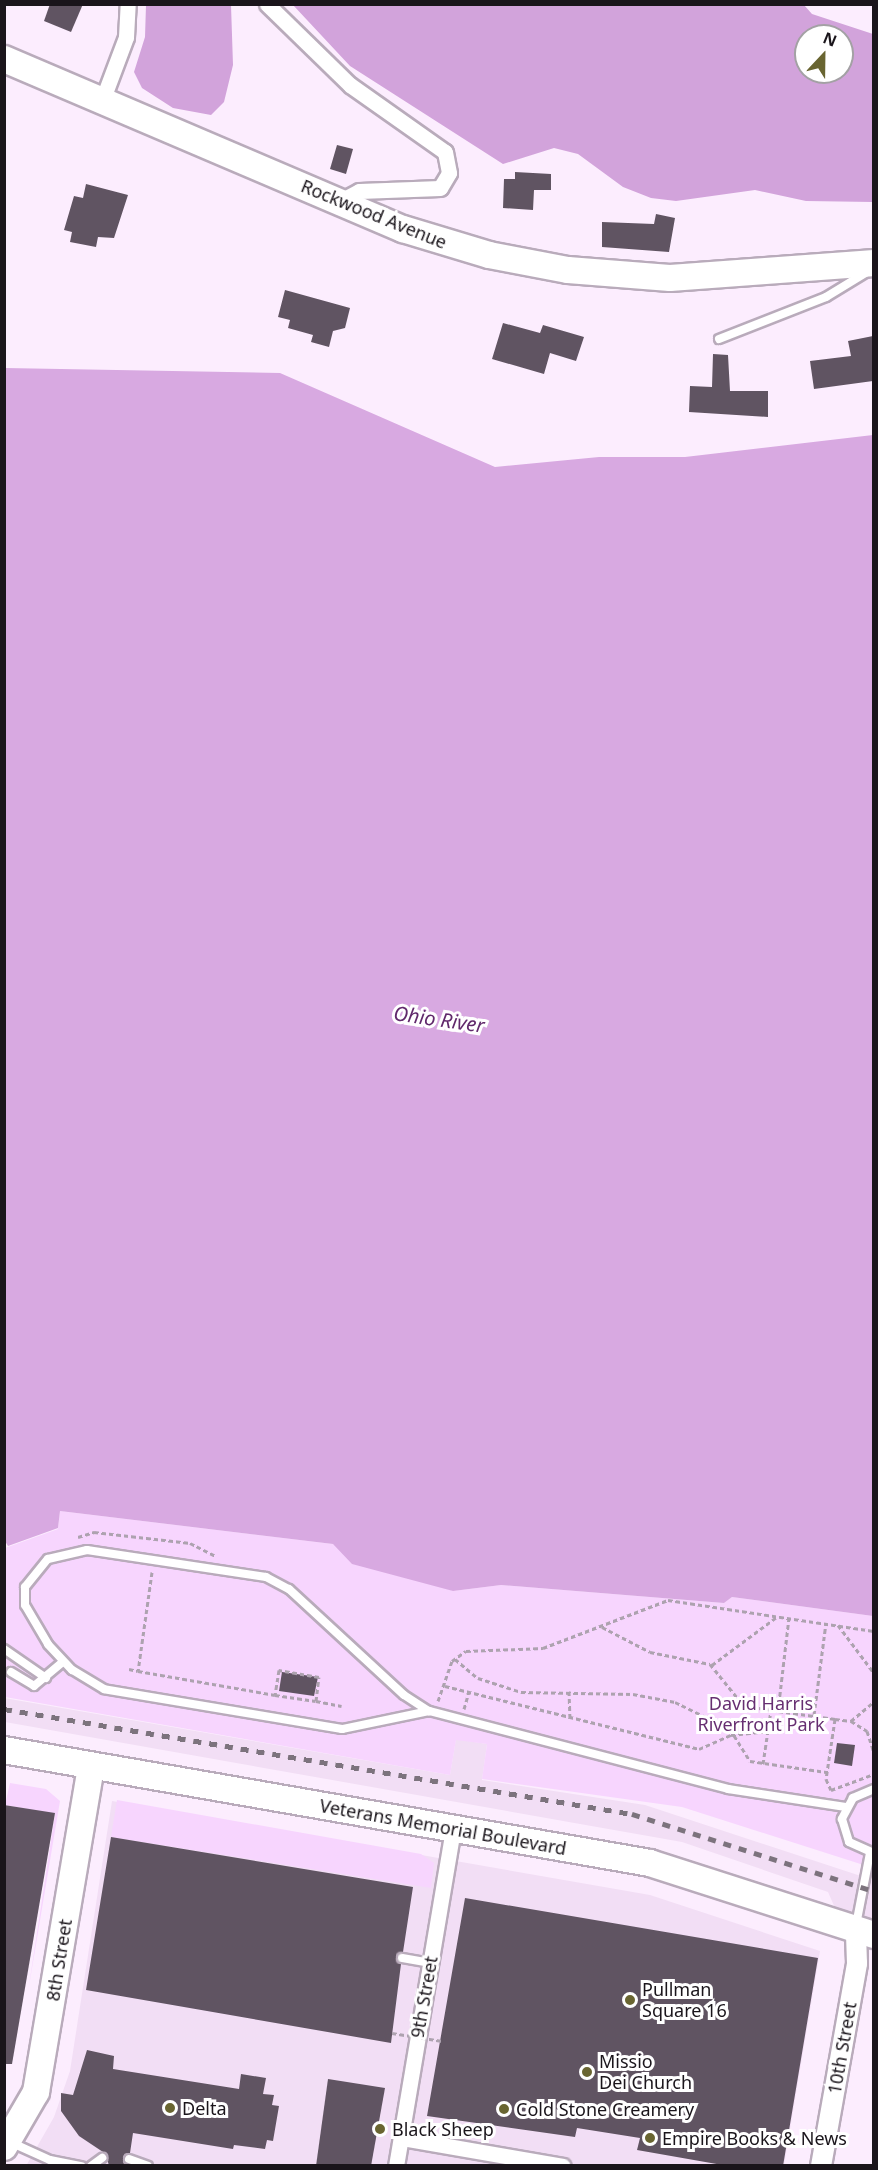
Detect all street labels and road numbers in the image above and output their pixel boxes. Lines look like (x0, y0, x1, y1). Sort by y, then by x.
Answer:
street label: Rockwood Avenue (298, 175, 450, 253)
street label: Veterans Memorial Boulevard (318, 1795, 568, 1859)
street label: 8th Street (42, 1917, 76, 2003)
street label: 9th Street (406, 1954, 442, 2040)
street label: 10th Street (823, 2000, 861, 2096)

